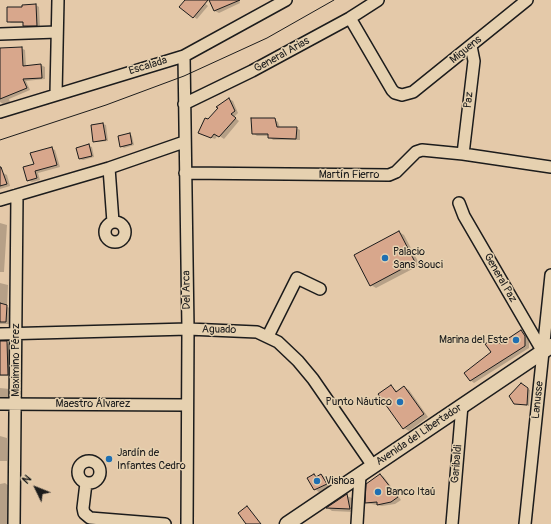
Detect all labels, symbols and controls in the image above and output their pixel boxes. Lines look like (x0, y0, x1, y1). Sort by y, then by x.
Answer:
street label: Miguens (447, 33, 485, 67)
street label: General Arias (252, 34, 312, 76)
street label: Escalada (127, 54, 169, 78)
street label: Paz (462, 91, 476, 109)
street label: Martín Fierro (319, 168, 379, 182)
place label: Palacio Sans Souci (393, 245, 443, 271)
street label: General Paz (481, 251, 519, 305)
marker: Palacio Sans Souci (380, 253, 390, 263)
street label: Del Arca (180, 270, 194, 310)
street label: Maximino Pérez (9, 323, 23, 397)
street label: Aguado (202, 323, 236, 337)
place label: Marina del Este (439, 333, 508, 347)
marker: Marina del Este (511, 335, 521, 345)
street label: Lanusse (529, 380, 547, 420)
place label: Punto Náutico (326, 395, 392, 409)
street label: Maestro Álvarez (56, 397, 130, 411)
marker: Punto Náutico (395, 397, 405, 407)
street label: Avenida del Libertador (373, 401, 465, 469)
street label: Garibaldi (449, 444, 465, 484)
place label: Jardín de Infantes Cedro (117, 446, 186, 472)
marker: Jardín de Infantes Cedro (104, 454, 114, 464)
north arrow (16, 468, 56, 508)
text: N (20, 472, 34, 487)
place label: Vishoa (325, 474, 355, 488)
marker: Vishoa (312, 476, 322, 486)
place label: Banco Itaú (386, 485, 435, 499)
marker: Banco Itaú (373, 487, 383, 497)

